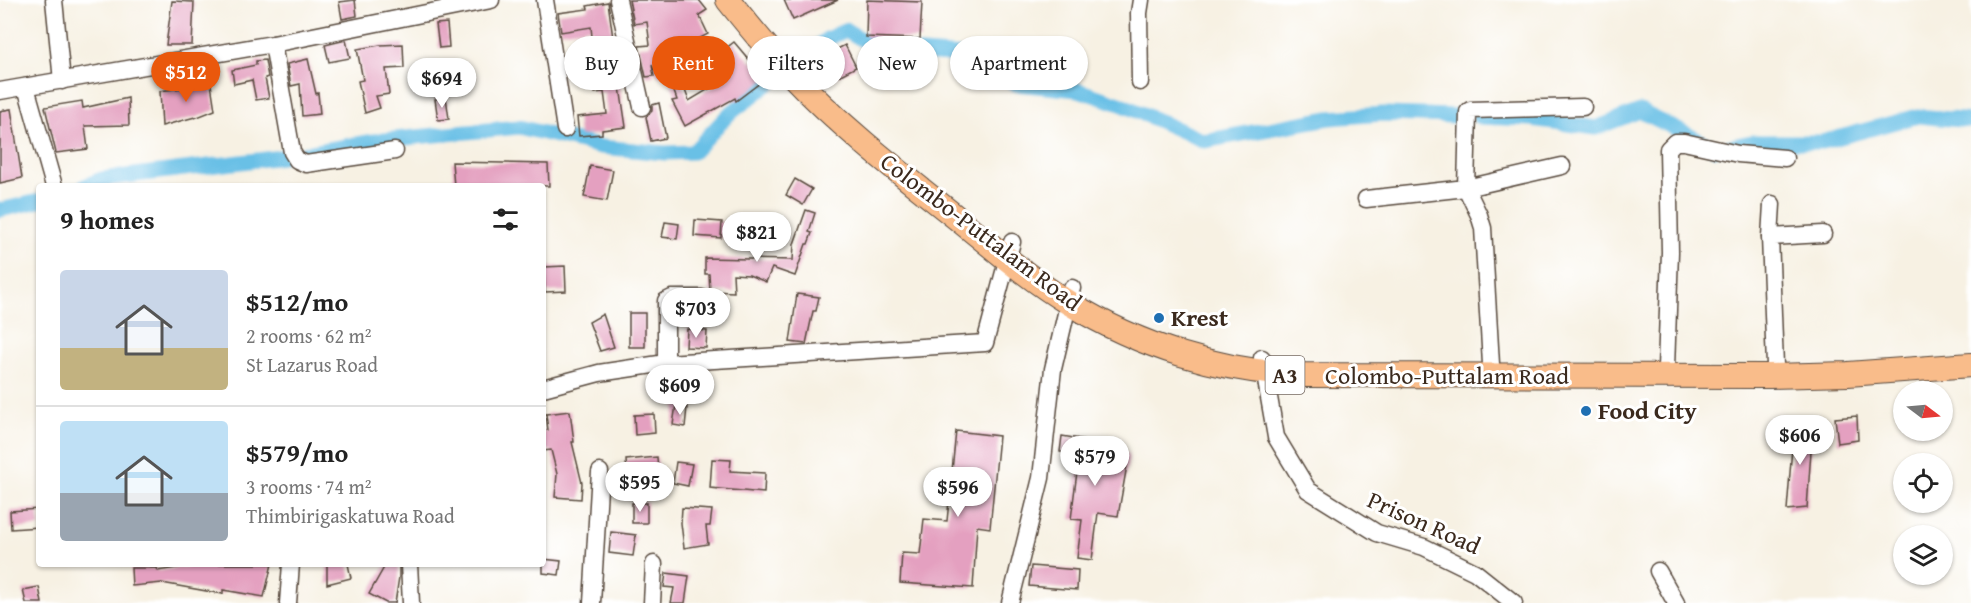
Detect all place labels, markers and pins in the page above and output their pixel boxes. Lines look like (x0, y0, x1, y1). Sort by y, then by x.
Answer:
pin: $512 (150, 52, 222, 103)
pin: $694 (406, 58, 478, 109)
pin: $821 (721, 212, 793, 263)
pin: $703 (660, 288, 732, 339)
place label: Krest (1171, 300, 1228, 335)
marker: Krest (1152, 311, 1166, 325)
pin: $609 (644, 365, 716, 416)
place label: Food City (1598, 393, 1697, 428)
marker: Food City (1579, 404, 1593, 418)
pin: $606 (1764, 415, 1836, 466)
pin: $579 (1059, 436, 1131, 487)
pin: $595 (604, 462, 676, 513)
pin: $596 (922, 467, 994, 518)

